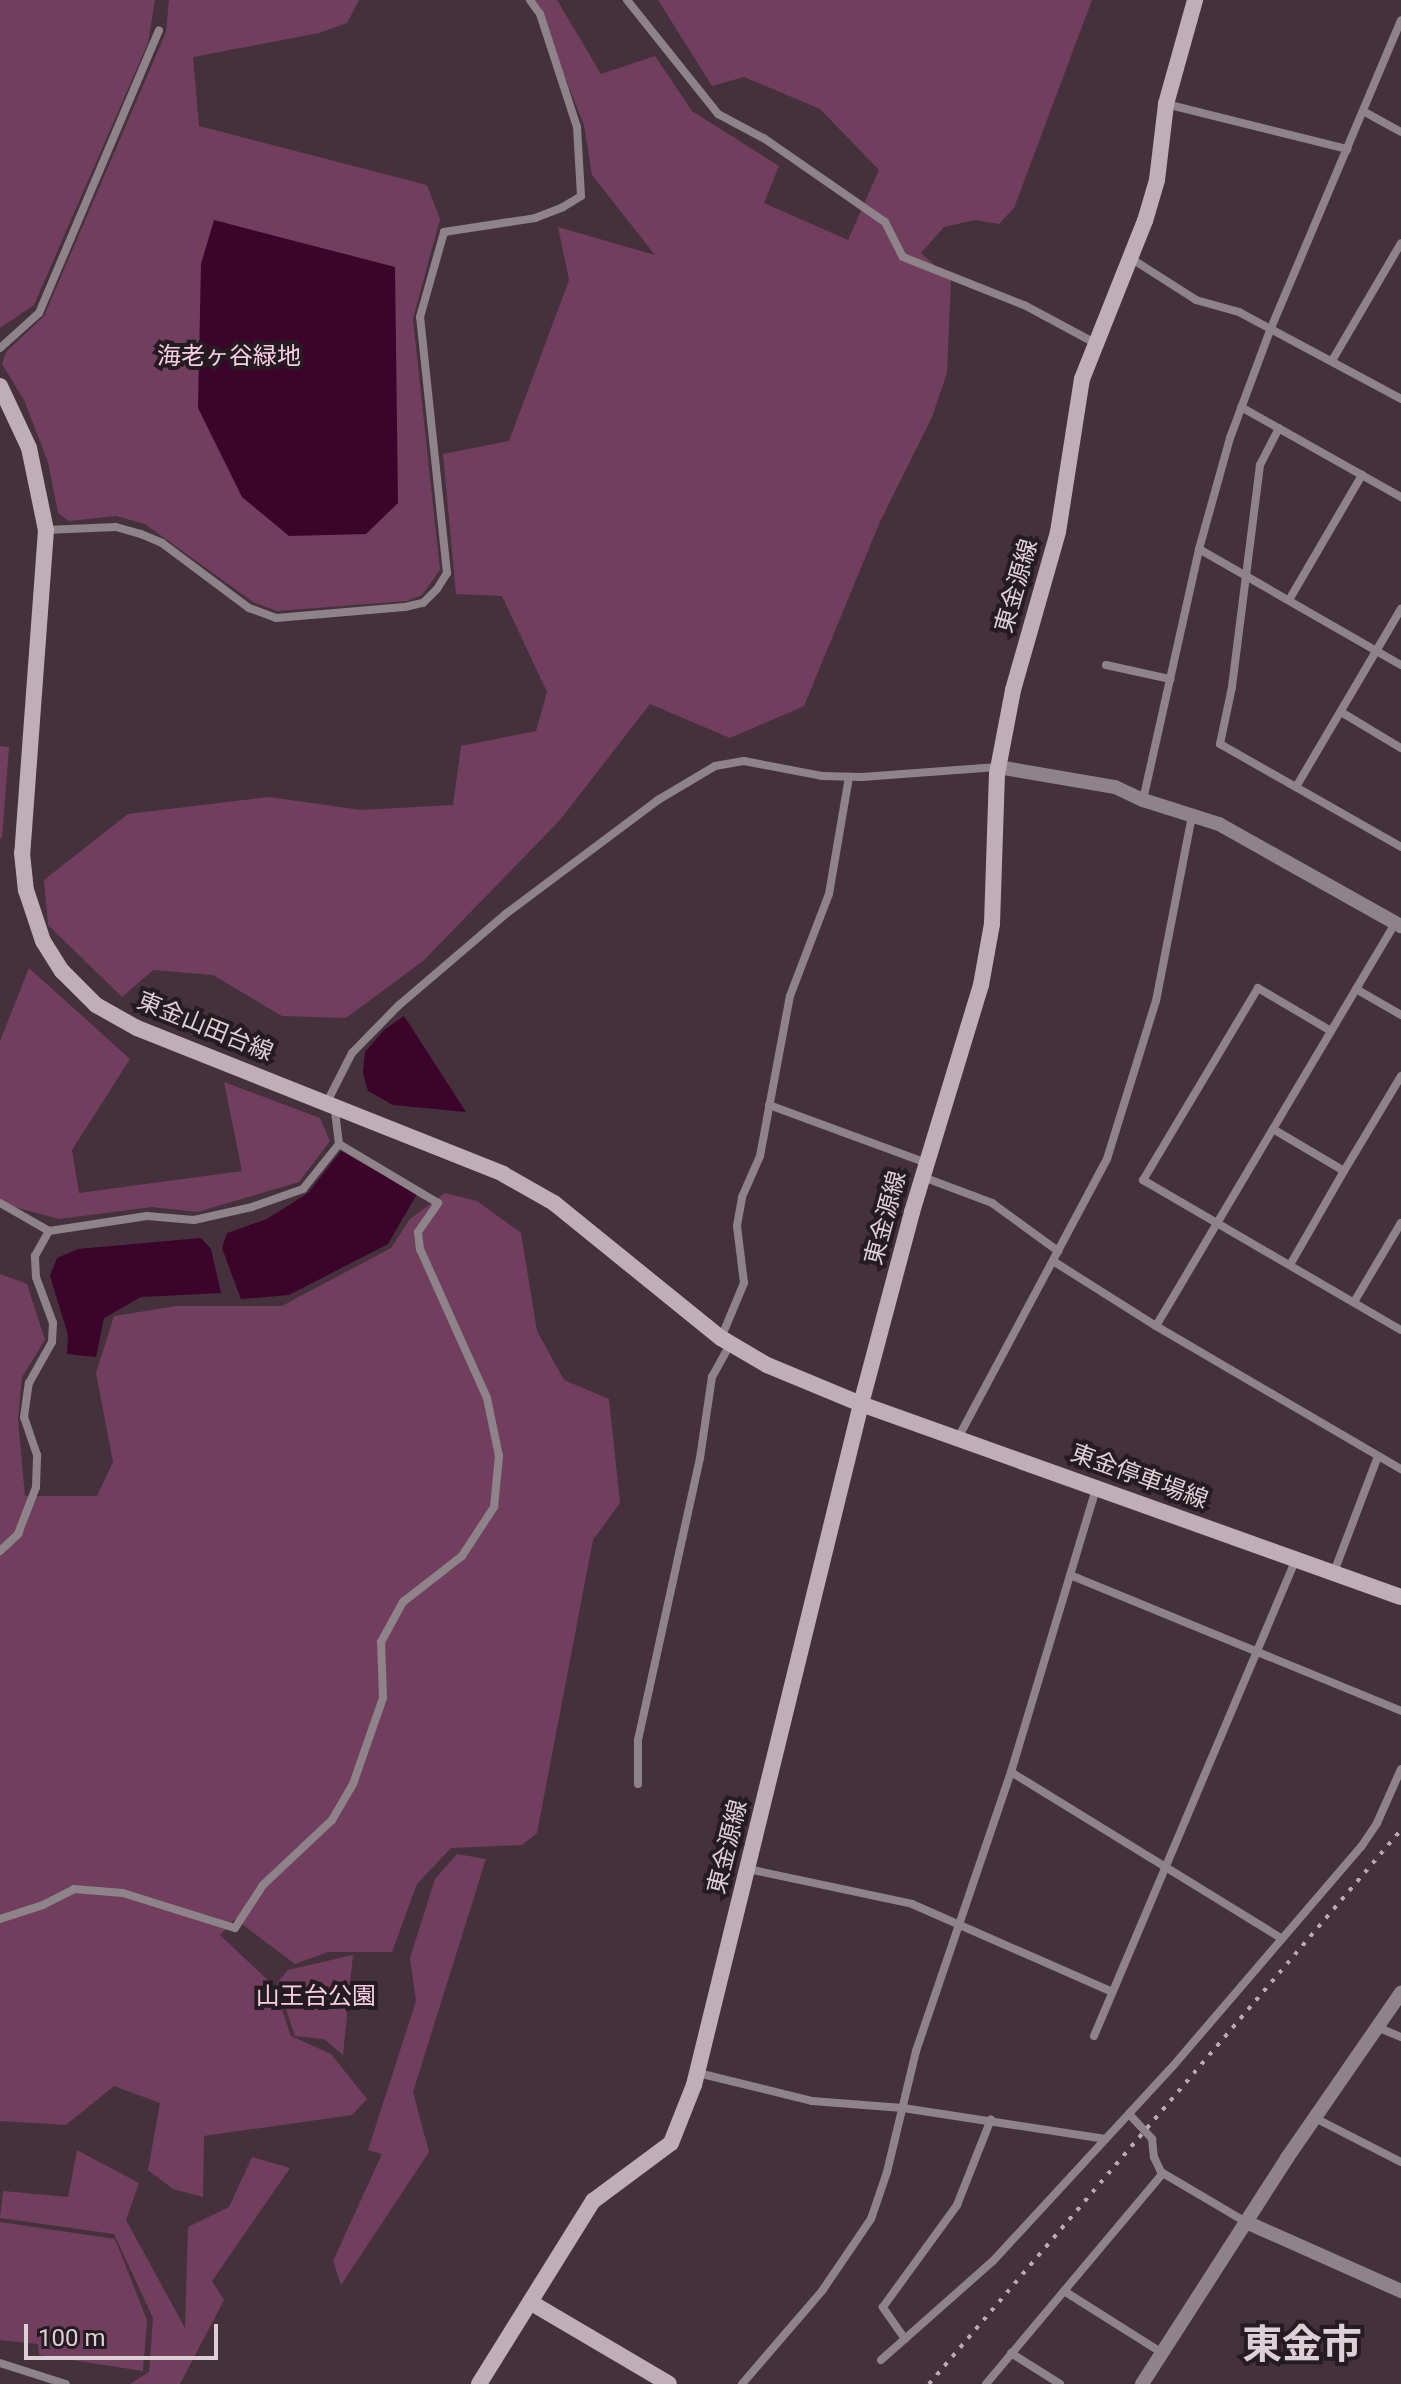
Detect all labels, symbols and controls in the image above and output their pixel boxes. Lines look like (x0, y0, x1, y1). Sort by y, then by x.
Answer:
park label: 海老ヶ谷緑地 (157, 343, 301, 371)
street label: 東金源線 (990, 536, 1044, 636)
street label: 東金山田台線 (133, 987, 277, 1067)
street label: 東金源線 (860, 1168, 912, 1268)
street label: 東金停車場線 (1066, 1439, 1212, 1515)
street label: 東金源線 (702, 1797, 754, 1897)
park label: 山王台公園 (256, 1983, 376, 2011)
scale bar (28, 2308, 222, 2358)
district label: 東金市 (1242, 2321, 1362, 2369)
text: 100 m (38, 2324, 105, 2352)

